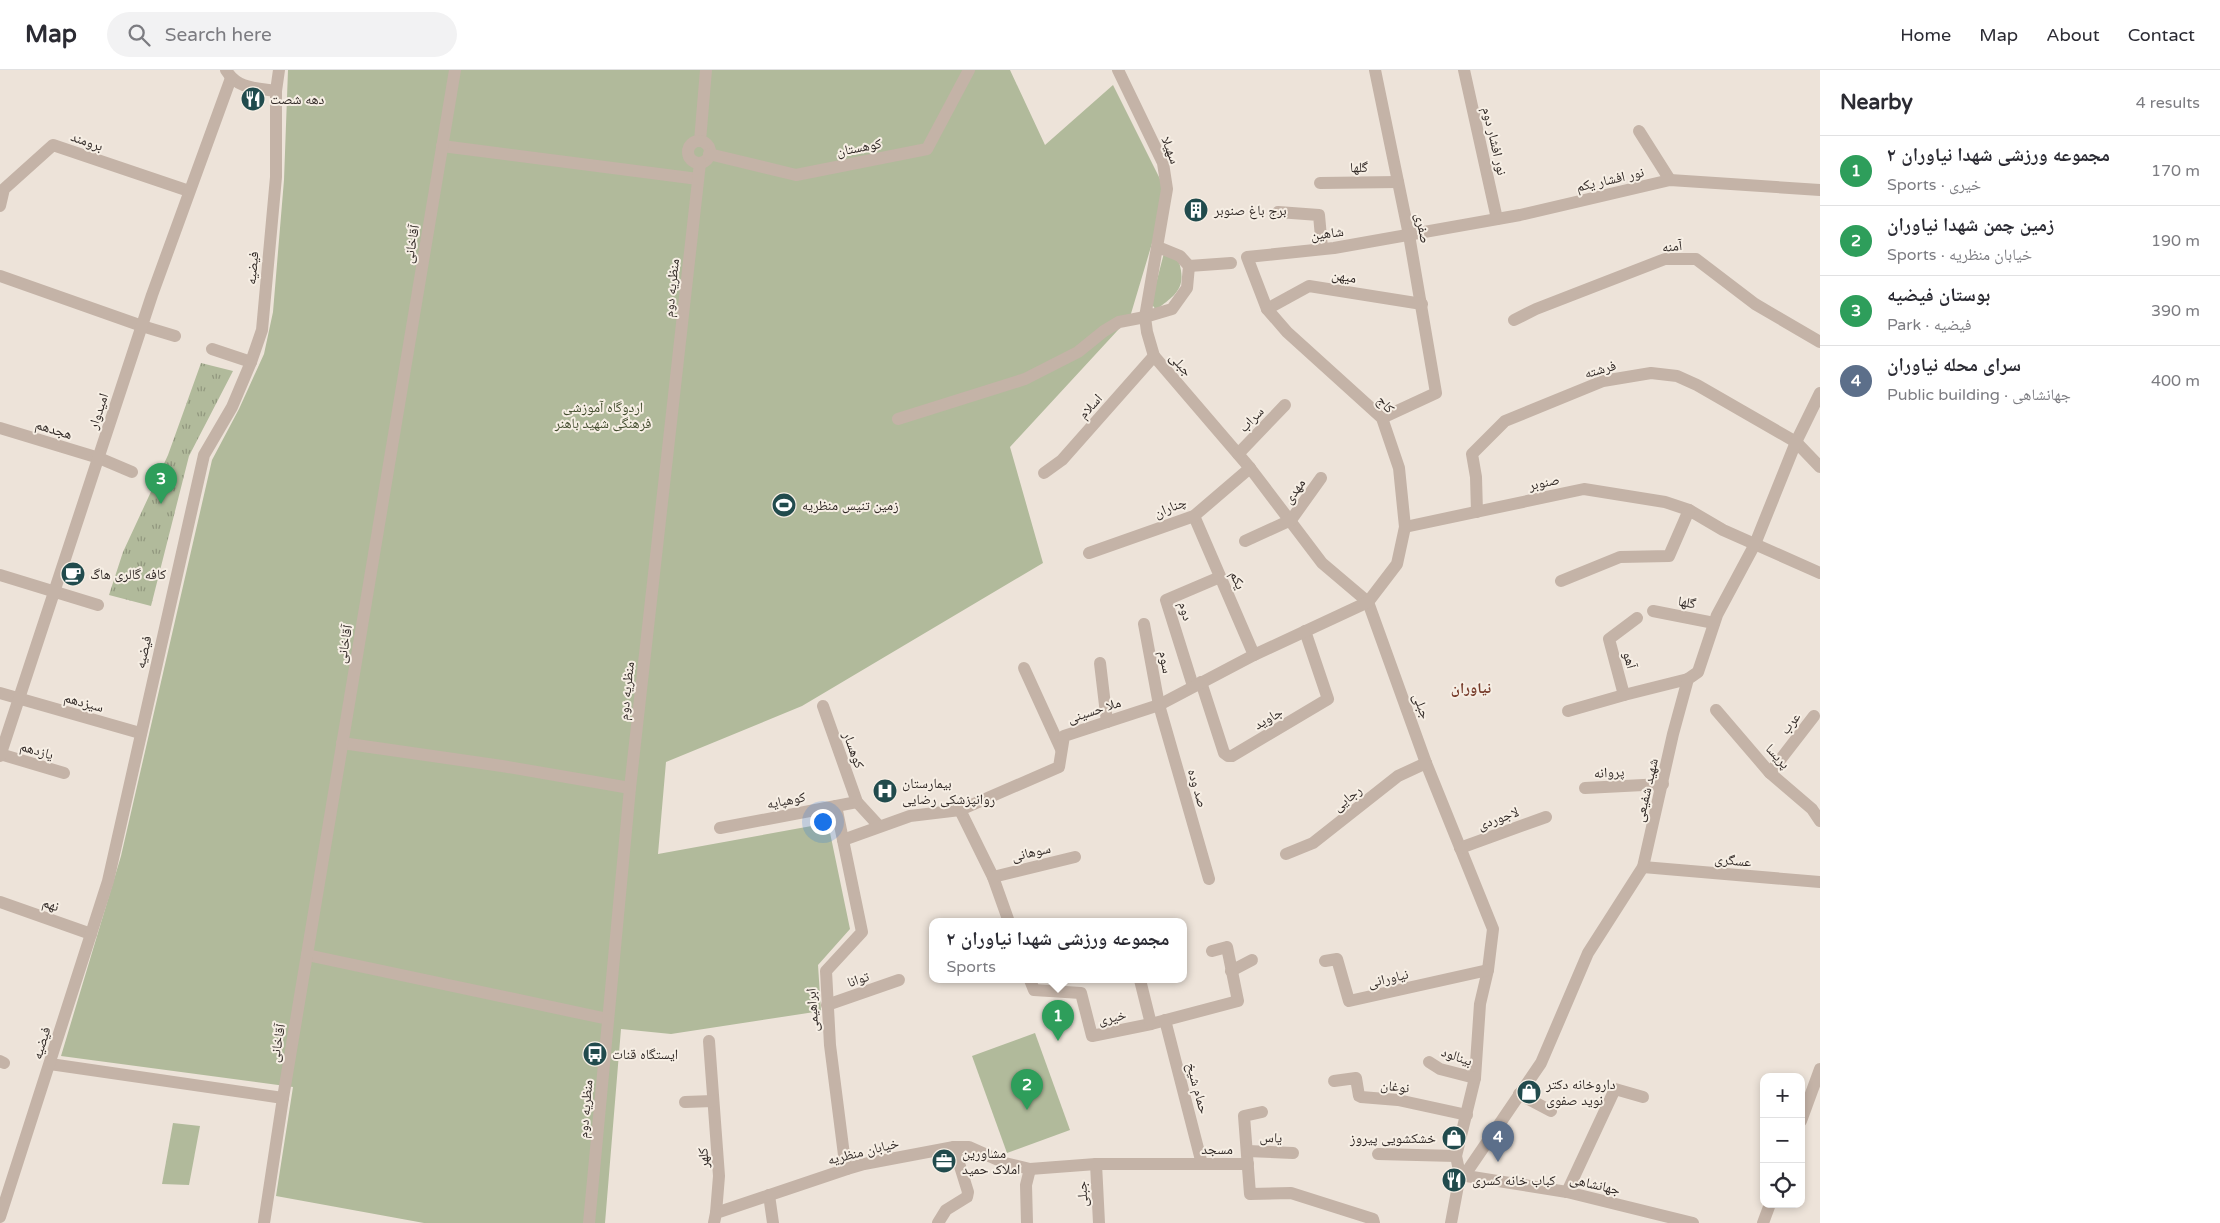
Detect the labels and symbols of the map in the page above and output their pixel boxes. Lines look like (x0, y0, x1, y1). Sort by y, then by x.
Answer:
restaurant icon: دهه شصت (240, 86, 266, 112)
place label: دهه شصت (270, 91, 325, 108)
street label: نور افشار دوم (1477, 105, 1511, 177)
street label: برومند (68, 128, 105, 155)
street label: سهیلا (1158, 134, 1184, 166)
street label: کوهستان (835, 135, 883, 160)
street label: گلها (1350, 159, 1368, 176)
street label: نور افشار یکم (1575, 163, 1646, 197)
building icon: برج باغ صنوبر (1183, 197, 1209, 223)
place label: برج باغ صنوبر (1213, 202, 1287, 220)
street label: صفری (1411, 211, 1434, 245)
street label: آقاخانی (400, 223, 423, 265)
street label: شاهین (1310, 223, 1345, 244)
street label: آمنه (1661, 237, 1683, 256)
street label: فیضیه (243, 251, 262, 285)
street label: منظریه دوم (660, 258, 684, 318)
street label: میهن (1330, 266, 1358, 287)
street label: جبلی (1166, 349, 1196, 380)
street label: فرشته (1582, 357, 1618, 382)
street label: اسلام (1075, 390, 1107, 423)
street label: امیدوار (84, 391, 112, 432)
street label: کاج (1372, 392, 1398, 418)
park label: اردوگاه آموزشی فرهنگی شهید باهنر (554, 399, 651, 432)
street label: سراب (1235, 403, 1268, 436)
street label: هجدهم (33, 416, 74, 444)
pin: 3 (145, 463, 177, 504)
street label: صنوبر (1526, 471, 1561, 494)
street label: مهدی (1280, 475, 1309, 507)
sports icon: زمین تنیس منظریه (771, 492, 797, 518)
street label: چناران (1151, 493, 1189, 522)
place label: زمین تنیس منظریه (802, 497, 899, 514)
cafe icon: کافه گالری هاگ (60, 561, 86, 587)
place label: کافه گالری هاگ (90, 566, 166, 583)
street label: یکم (1225, 568, 1249, 593)
street label: گلها (1676, 592, 1698, 613)
street label: دوم (1174, 600, 1196, 623)
street label: آقاخانی (333, 623, 356, 665)
street label: فیضیه (131, 634, 156, 670)
street label: سوم (1154, 649, 1176, 675)
street label: آهو (1619, 650, 1640, 671)
street label: منظریه دوم (615, 661, 639, 721)
district label: نیاوران (1451, 679, 1491, 697)
street label: سیزدهم (62, 689, 105, 717)
street label: جبلی (1409, 691, 1434, 721)
street label: ملا حسینی (1065, 694, 1123, 727)
street label: جاوید (1251, 703, 1286, 733)
street label: عرب (1776, 709, 1804, 738)
street label: کوهسار (839, 729, 868, 771)
street label: یازدهم (18, 738, 56, 764)
street label: پریسا (1762, 740, 1794, 773)
street label: شهید شفیعی (1631, 757, 1662, 824)
street label: پروانه (1593, 763, 1625, 782)
street label: صد وده (1184, 767, 1211, 809)
place label: بیمارستان روانپزشکی رضایی (902, 775, 995, 808)
hospital icon: بیمارستان روانپزشکی رضایی (872, 778, 898, 804)
street label: رجایی (1329, 782, 1365, 815)
street label: کوهپایه (765, 788, 807, 813)
street label: لاجوردی (1475, 803, 1521, 834)
your location (810, 809, 836, 835)
street label: سوهانی (1010, 840, 1052, 865)
street label: عسگری (1714, 850, 1752, 871)
street label: نهم (40, 894, 62, 916)
street label: نیاورانی (1366, 966, 1410, 991)
street label: توانا (845, 968, 872, 991)
street label: ابراهیمی (802, 988, 823, 1032)
pin: 1 (1042, 1000, 1074, 1041)
street label: خیری (1097, 1006, 1128, 1029)
street label: آقاخانی (266, 1022, 289, 1064)
street label: فیضیه (28, 1025, 54, 1062)
bus stop icon: ایستگاه قنات (582, 1041, 608, 1067)
street label: بینالود (1439, 1043, 1475, 1070)
place label: ایستگاه قنات (612, 1046, 678, 1063)
street label: حمام شیخ (1182, 1061, 1213, 1116)
pin: 2 (1011, 1069, 1043, 1110)
street label: نوغان (1379, 1076, 1411, 1097)
place label: داروخانه دکتر نوید صفوی (1545, 1076, 1616, 1109)
street label: منظریه دوم (574, 1079, 598, 1139)
shop icon: داروخانه دکتر نوید صفوی (1516, 1079, 1542, 1105)
pin: 4 (1482, 1121, 1514, 1162)
shop icon: خشکشویی پیروز (1441, 1125, 1467, 1151)
street label: یاس (1259, 1128, 1283, 1147)
place label: خشکشویی پیروز (1349, 1130, 1436, 1147)
street label: خیابان منظریه (826, 1134, 901, 1169)
street label: مسجد (1201, 1141, 1233, 1158)
place label: مشاورین املاک حمید (962, 1145, 1020, 1178)
street label: کلهر (694, 1147, 713, 1170)
office icon: مشاورین املاک حمید (931, 1148, 957, 1174)
restaurant icon: کباب خانه کسری (1441, 1167, 1467, 1193)
street label: جهانشاهی (1568, 1170, 1622, 1199)
place label: کباب خانه کسری (1472, 1172, 1556, 1189)
street label: جبلی (1074, 1181, 1091, 1207)

